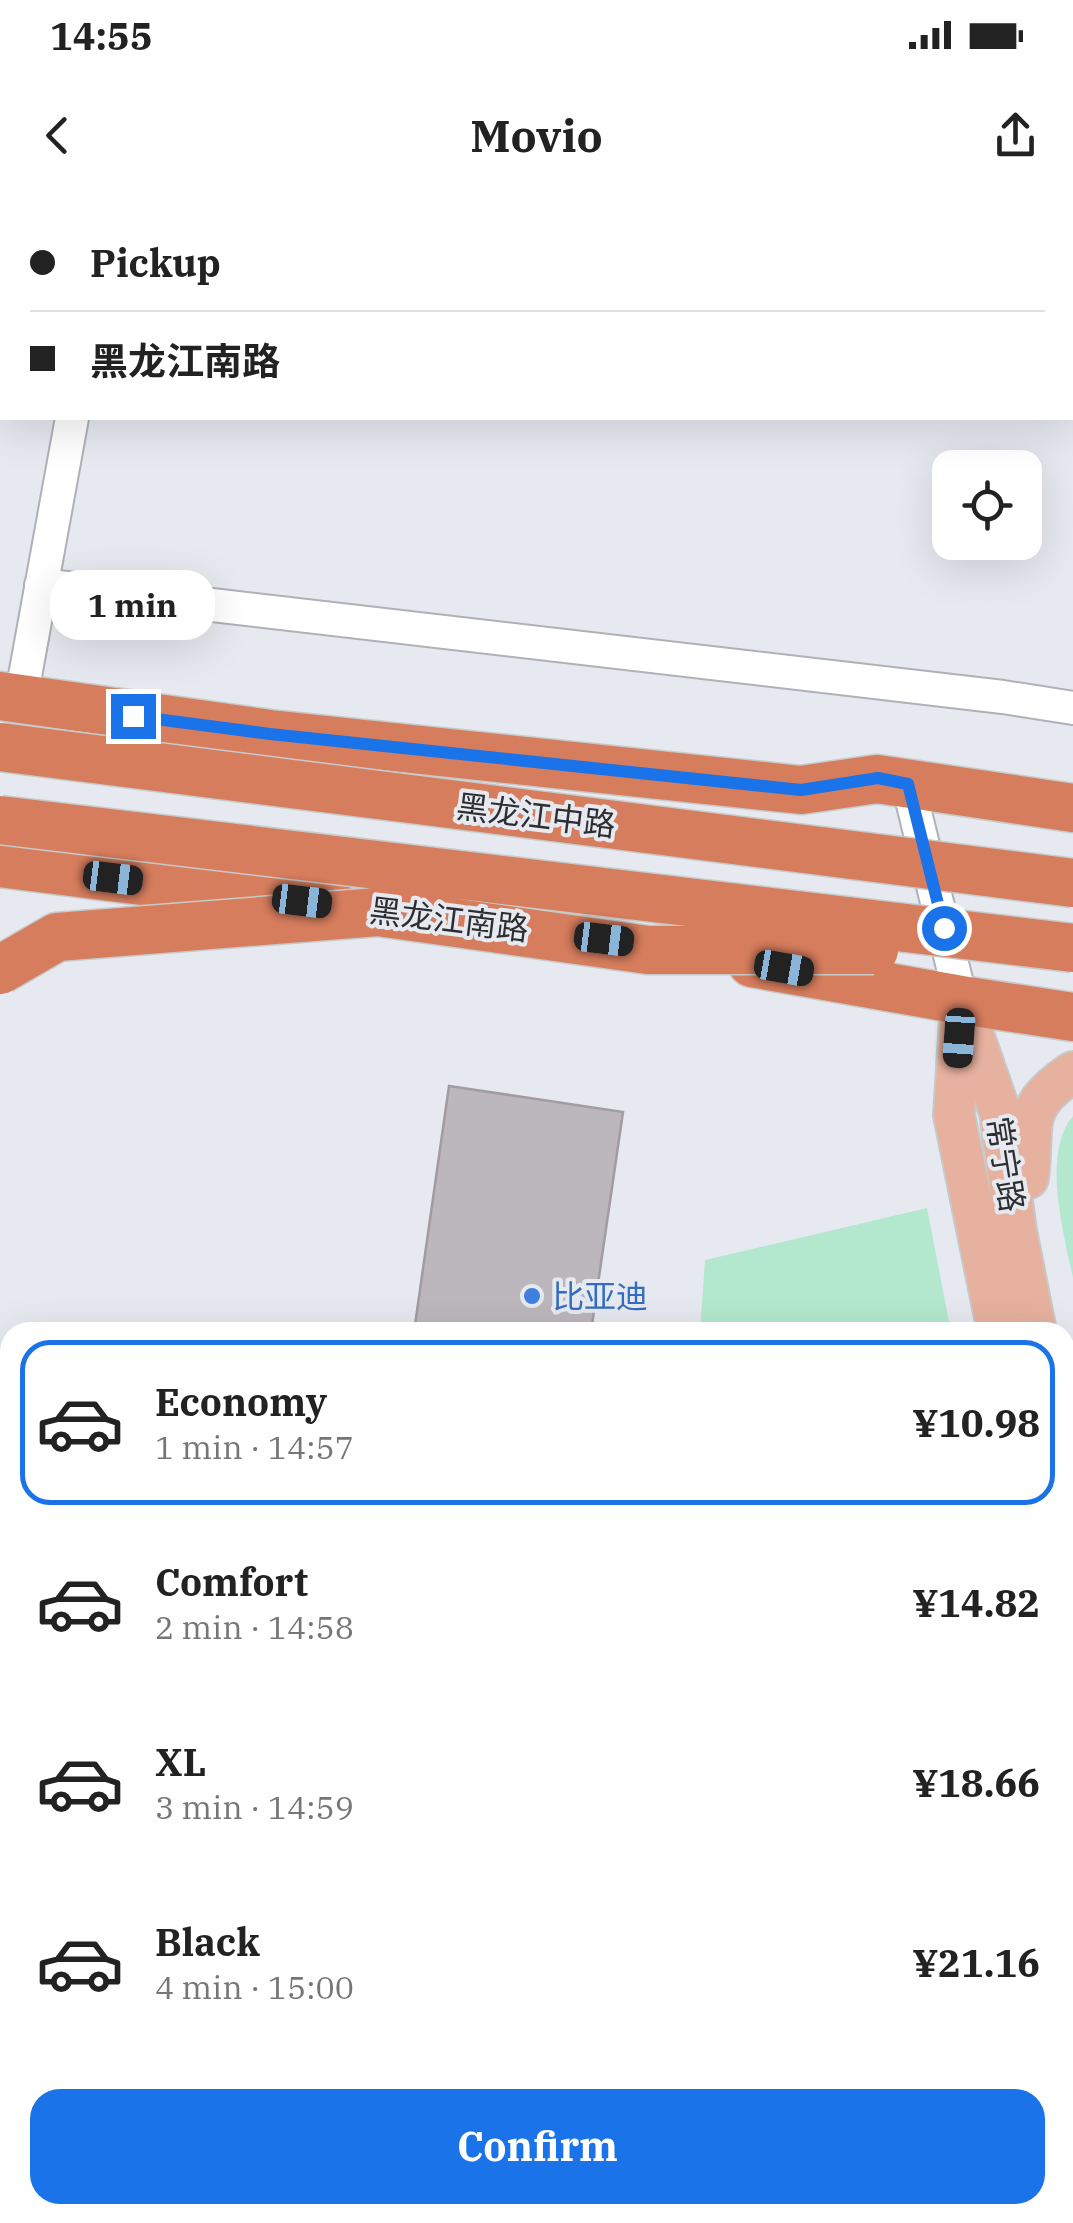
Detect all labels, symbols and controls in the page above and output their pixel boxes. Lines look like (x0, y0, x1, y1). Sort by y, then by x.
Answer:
text: 14:55 (50, 11, 153, 60)
text: Movio (470, 106, 603, 164)
icon: back (30, 108, 85, 163)
icon: share (988, 108, 1043, 163)
text: Pickup (90, 238, 221, 287)
text: 黑龙江南路 (90, 336, 280, 385)
map controls (932, 450, 1042, 560)
button: locate (932, 450, 1042, 560)
callout: 1 min (51, 571, 216, 641)
text: 1 min (88, 584, 177, 626)
route end (111, 694, 156, 739)
street label: 黑龙江中路 (454, 784, 618, 846)
car (81, 859, 145, 897)
car (270, 882, 334, 920)
street label: 黑龙江南路 (367, 888, 531, 950)
route start (922, 906, 967, 951)
car (572, 920, 636, 958)
car (752, 948, 816, 988)
car (942, 1007, 976, 1069)
street label: 常宁路 (978, 1113, 1034, 1215)
place label: 比亚迪 (552, 1275, 648, 1317)
marker: 比亚迪 (521, 1285, 543, 1307)
text: Economy (155, 1377, 327, 1426)
icon: car (35, 1378, 125, 1468)
text: ¥10.98 (912, 1398, 1040, 1447)
text: 1 min · 14:57 (155, 1426, 354, 1468)
text: Comfort (155, 1557, 308, 1606)
icon: car (35, 1558, 125, 1648)
text: ¥14.82 (912, 1578, 1040, 1627)
text: 2 min · 14:58 (155, 1606, 354, 1648)
text: XL (155, 1737, 206, 1786)
icon: car (35, 1738, 125, 1828)
text: ¥18.66 (912, 1758, 1040, 1807)
text: 3 min · 14:59 (155, 1786, 354, 1828)
text: Black (155, 1917, 260, 1966)
icon: car (35, 1918, 125, 2008)
text: ¥21.16 (912, 1938, 1040, 1987)
text: 4 min · 15:00 (155, 1966, 354, 2008)
button: Confirm (30, 2089, 1045, 2204)

